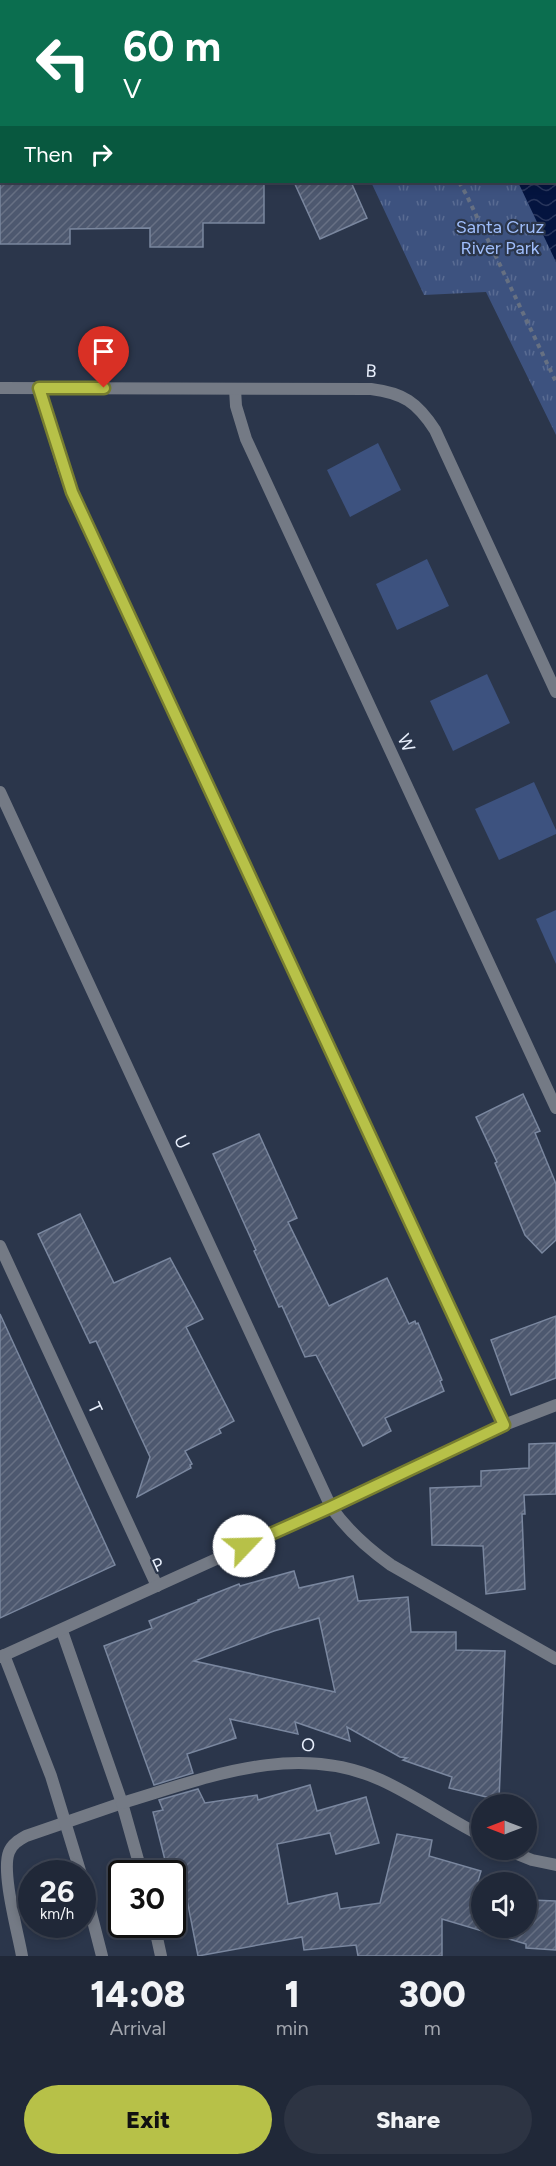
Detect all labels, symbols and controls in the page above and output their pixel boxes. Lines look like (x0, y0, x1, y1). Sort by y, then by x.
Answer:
text: 60 m (123, 21, 221, 72)
icon: left (24, 24, 102, 102)
text: V (123, 72, 142, 105)
icon: right (85, 138, 118, 171)
text: Then (24, 141, 73, 168)
park label: Santa Cruz River Park (456, 216, 544, 259)
pin (78, 326, 129, 388)
icon: arrive (87, 335, 120, 368)
street label: B (365, 360, 377, 382)
street label: W (392, 731, 420, 756)
street label: U (169, 1132, 195, 1152)
street label: T (83, 1399, 107, 1417)
position arrow (212, 1514, 276, 1578)
street label: P (149, 1553, 167, 1577)
street label: O (300, 1734, 316, 1756)
north arrow (471, 1794, 537, 1860)
map controls (471, 1794, 537, 1938)
speed limit sign: 30 (108, 1860, 186, 1938)
button: sound (471, 1872, 537, 1938)
text: 26 (40, 1873, 74, 1910)
text: km/h (40, 1905, 74, 1923)
text: 14:08 (90, 1973, 186, 2016)
text: 1 (284, 1973, 300, 2016)
text: 300 (399, 1973, 466, 2016)
text: Arrival (110, 2016, 166, 2040)
text: min (276, 2016, 309, 2040)
text: m (424, 2016, 441, 2040)
button: Exit (24, 2085, 272, 2154)
button: Share (284, 2085, 532, 2154)

